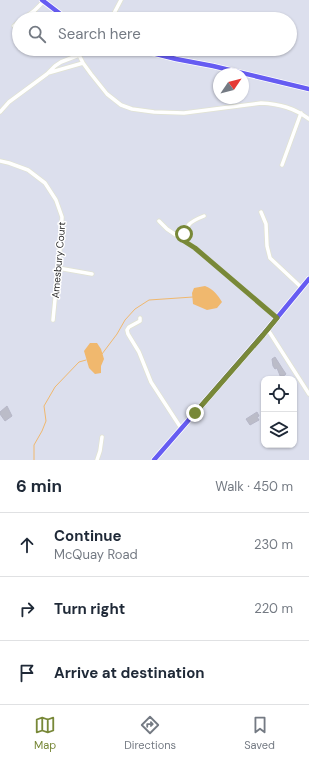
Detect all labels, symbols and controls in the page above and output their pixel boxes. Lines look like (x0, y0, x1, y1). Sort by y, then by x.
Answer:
search box (12, 12, 297, 56)
icon: search (26, 23, 48, 45)
text: Search here (58, 24, 141, 44)
north arrow (213, 68, 249, 104)
street label: Amesbury Court (49, 221, 68, 299)
route start (175, 225, 193, 243)
map controls (261, 376, 297, 448)
button: locate (261, 376, 297, 412)
route end (186, 404, 204, 422)
button: layers (261, 412, 297, 448)
text: 6 min (16, 475, 62, 497)
text: Walk · 450 m (215, 478, 293, 495)
text: Continue (54, 526, 122, 546)
icon: ahead (16, 534, 38, 556)
text: 230 m (254, 536, 293, 553)
text: McQuay Road (54, 546, 138, 563)
icon: right (16, 598, 38, 620)
text: Turn right (54, 599, 125, 619)
text: 220 m (254, 600, 293, 617)
icon: arrive (16, 662, 38, 684)
text: Arrive at destination (54, 663, 205, 683)
tab: Map (34, 714, 56, 752)
tab: Directions (124, 714, 176, 752)
tab: Saved (244, 714, 275, 752)

